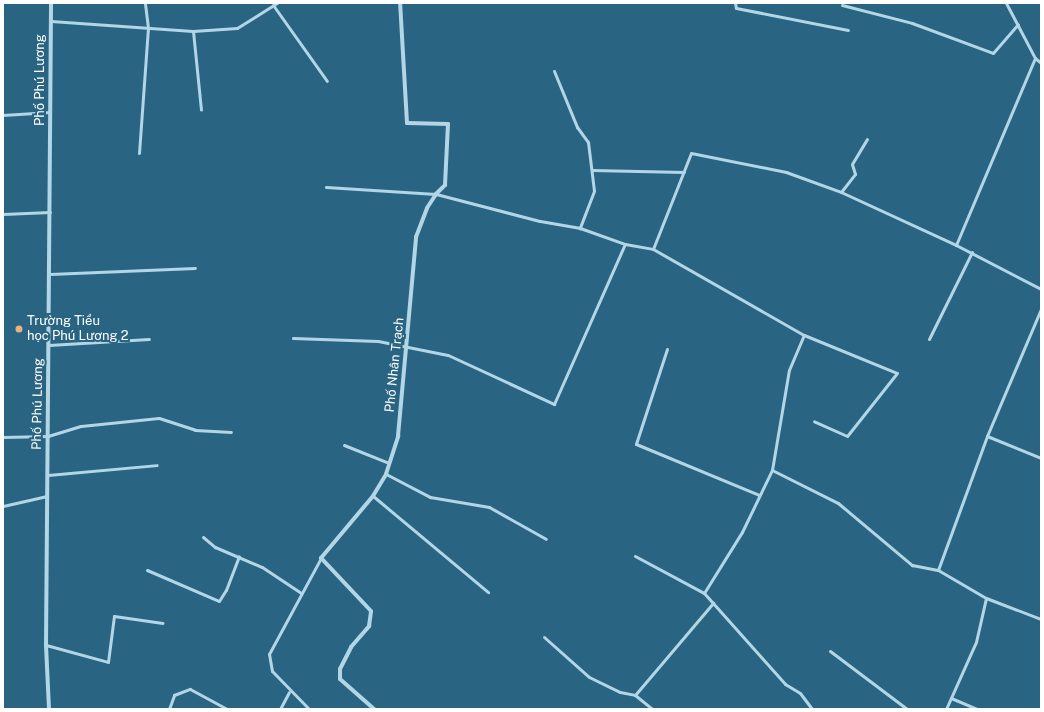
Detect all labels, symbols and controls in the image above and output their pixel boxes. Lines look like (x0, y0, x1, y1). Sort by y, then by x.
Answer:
street label: Phố Phú Lương (32, 34, 48, 126)
place label: Trường Tiểu học Phú Lương 2 (27, 314, 129, 345)
street label: Phố Nhân Trạch (382, 317, 408, 413)
marker: Trường Tiểu học Phú Lương 2 (14, 324, 24, 334)
street label: Phố Phú Lương (29, 358, 47, 450)

